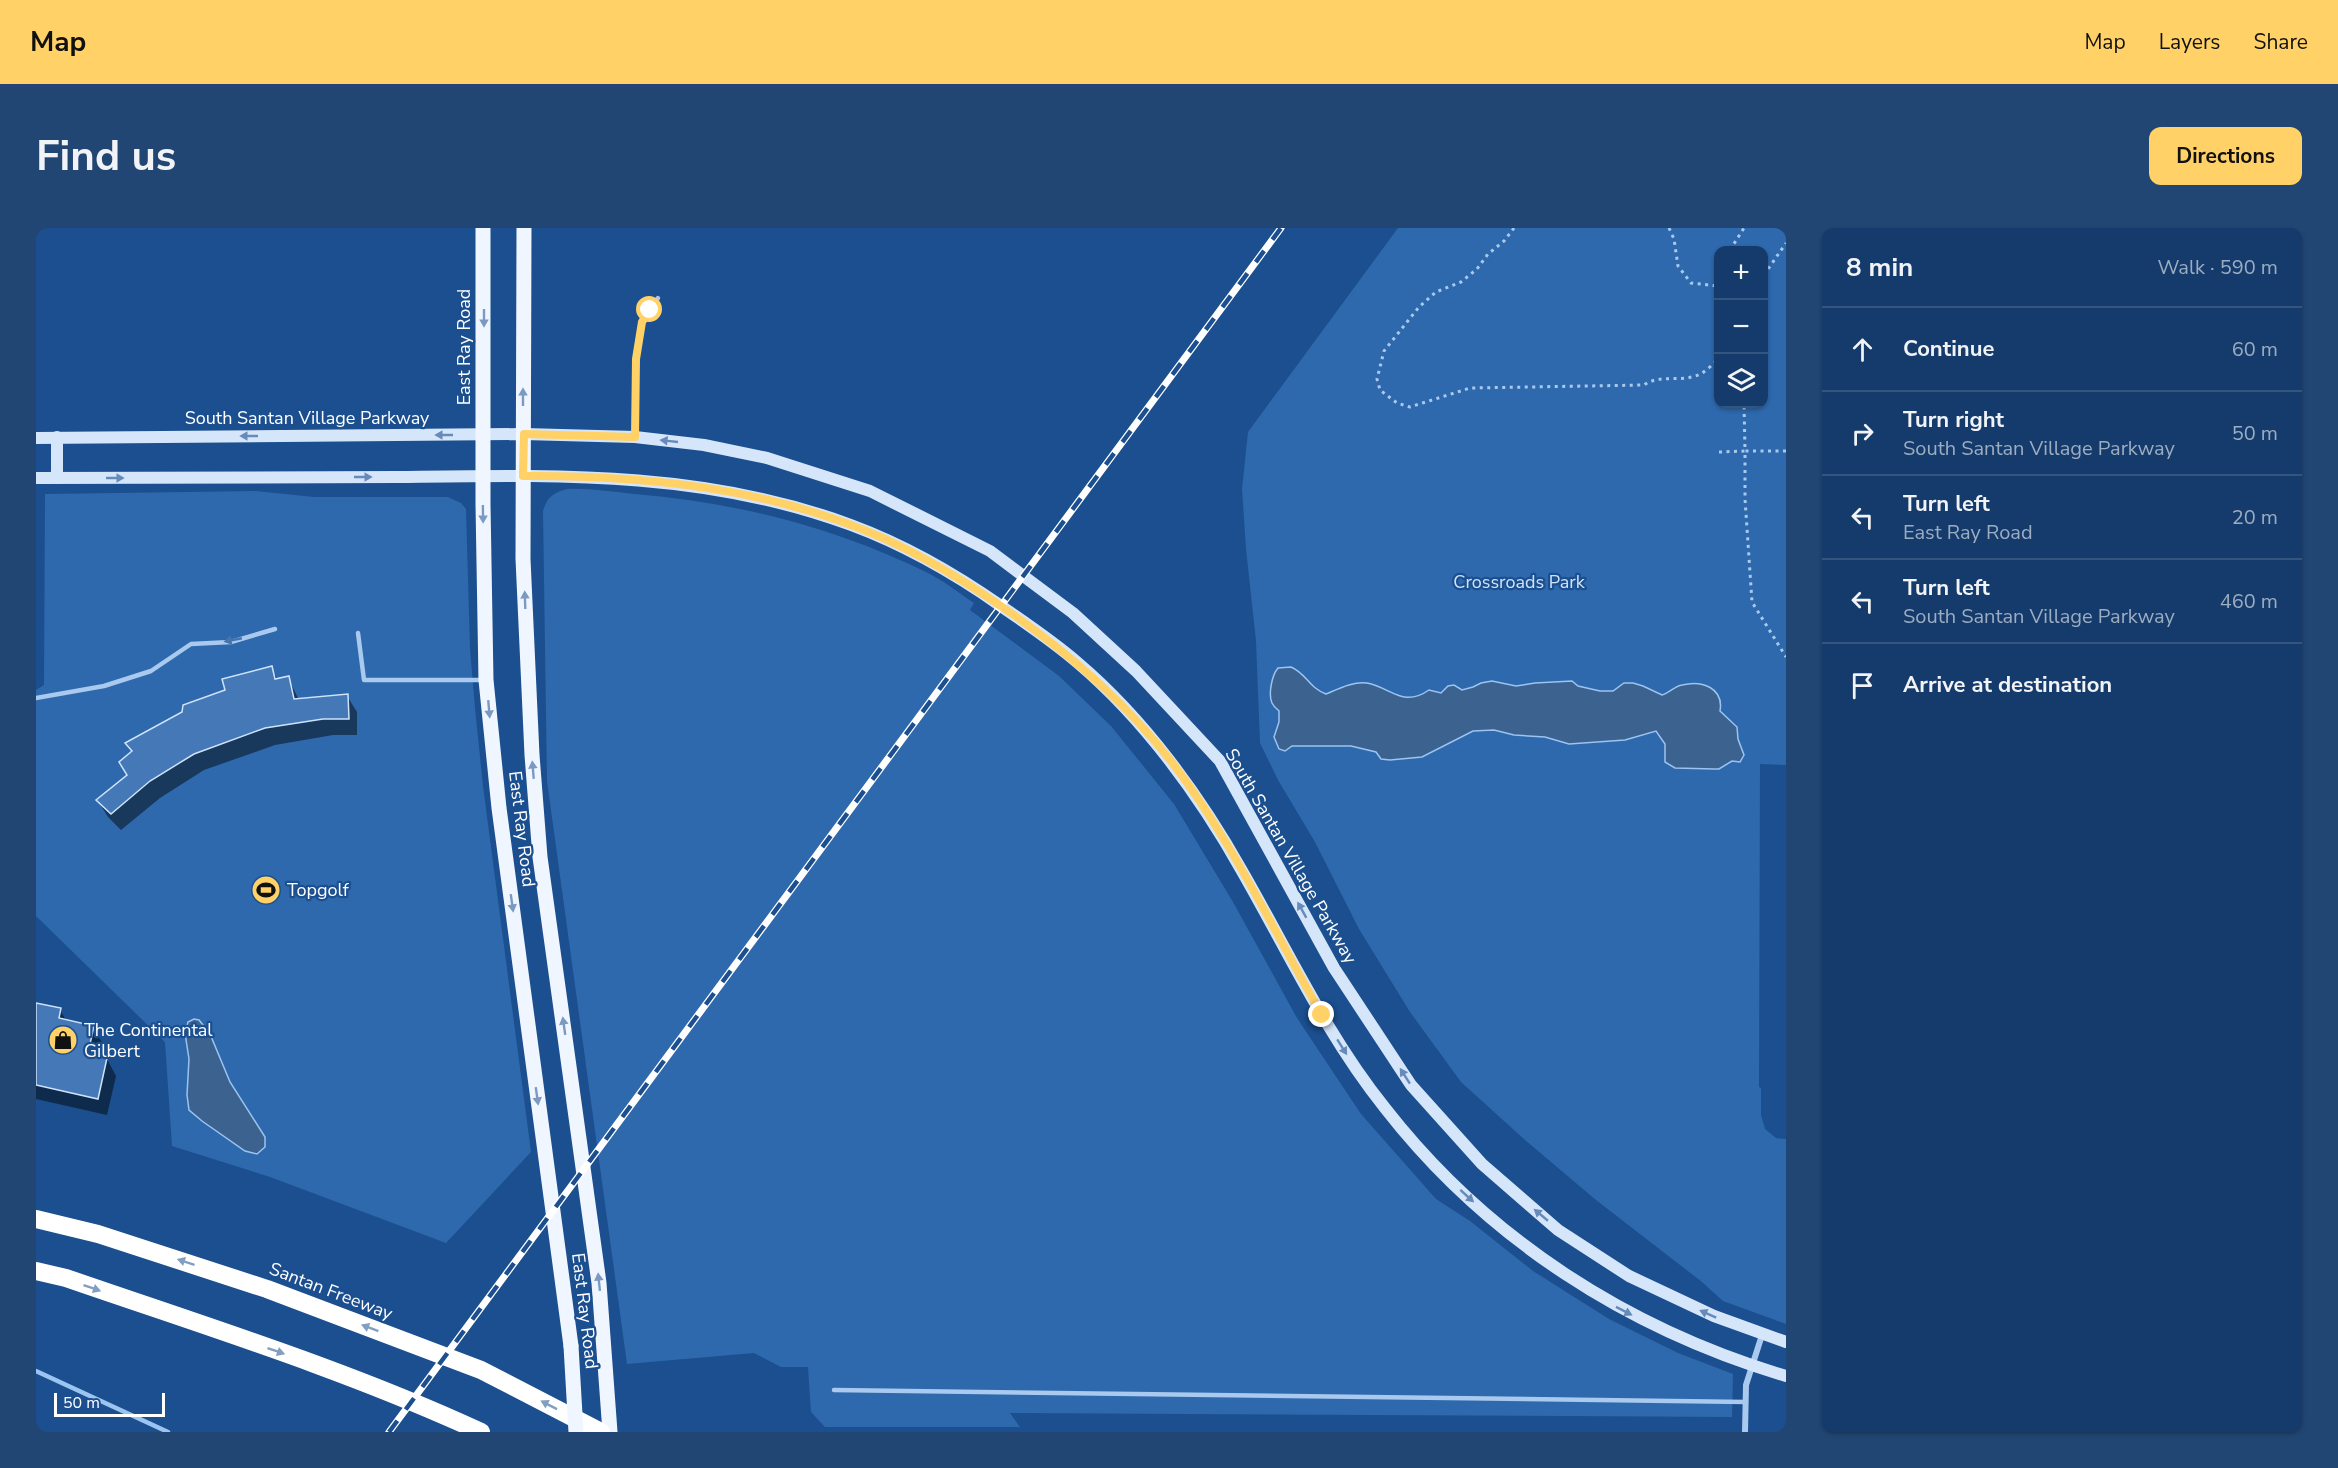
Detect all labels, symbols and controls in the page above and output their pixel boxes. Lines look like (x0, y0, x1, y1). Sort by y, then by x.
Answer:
text: Map (30, 23, 86, 61)
text: Map (2084, 28, 2126, 56)
text: Layers (2159, 28, 2220, 56)
text: Share (2253, 28, 2308, 56)
button: Directions (2149, 127, 2302, 185)
text: Find us (36, 128, 176, 185)
map controls (1714, 246, 1768, 408)
button: + (1714, 246, 1768, 300)
text: 8 min (1846, 250, 1913, 285)
text: Walk · 590 m (2158, 254, 2278, 281)
street label: East Ray Road (452, 289, 476, 405)
route start (636, 296, 662, 322)
button: − (1714, 300, 1768, 354)
one-way arrow (479, 308, 489, 327)
icon: ahead (1846, 333, 1879, 366)
text: Continue (1903, 334, 1994, 364)
text: 60 m (2232, 336, 2278, 363)
button: layers (1714, 354, 1768, 408)
one-way arrow (518, 387, 528, 406)
text: Turn right (1903, 405, 2004, 435)
street label: South Santan Village Parkway (185, 406, 430, 430)
icon: right (1846, 417, 1879, 450)
text: 50 m (2232, 420, 2278, 447)
one-way arrow (435, 430, 454, 440)
one-way arrow (240, 431, 259, 441)
text: South Santan Village Parkway (1903, 435, 2175, 462)
one-way arrow (660, 436, 679, 446)
one-way arrow (353, 472, 372, 482)
one-way arrow (106, 473, 125, 483)
text: Turn left (1903, 489, 1990, 519)
icon: left (1846, 501, 1879, 534)
text: 20 m (2232, 504, 2278, 531)
one-way arrow (478, 505, 488, 524)
text: East Ray Road (1903, 519, 2033, 546)
park label: Crossroads Park (1453, 570, 1586, 594)
text: Turn left (1903, 573, 1990, 603)
icon: left (1846, 585, 1879, 618)
text: 460 m (2220, 588, 2278, 615)
one-way arrow (520, 590, 529, 609)
text: South Santan Village Parkway (1903, 603, 2175, 630)
one-way arrow (224, 636, 243, 645)
icon: arrive (1846, 669, 1879, 702)
text: Arrive at destination (1903, 670, 2112, 700)
one-way arrow (484, 700, 494, 719)
street label: South Santan Village Parkway (1219, 744, 1363, 969)
one-way arrow (528, 761, 538, 780)
street label: East Ray Road (503, 770, 541, 888)
sports icon: Topgolf (250, 874, 282, 906)
place label: Topgolf (287, 878, 350, 902)
one-way arrow (507, 894, 516, 913)
one-way arrow (1297, 902, 1307, 919)
route end (1308, 1001, 1334, 1027)
one-way arrow (560, 1016, 569, 1035)
place label: The Continental Gilbert (84, 1018, 213, 1063)
shop icon: The Continental Gilbert (47, 1024, 79, 1056)
one-way arrow (1337, 1039, 1348, 1055)
one-way arrow (1400, 1068, 1411, 1084)
one-way arrow (533, 1087, 542, 1106)
one-way arrow (1459, 1189, 1474, 1203)
one-way arrow (1533, 1209, 1549, 1222)
street label: East Ray Road (566, 1252, 604, 1370)
street label: Santan Freeway (266, 1256, 397, 1326)
one-way arrow (177, 1257, 195, 1267)
one-way arrow (594, 1272, 604, 1291)
one-way arrow (83, 1283, 101, 1293)
one-way arrow (1615, 1305, 1633, 1315)
one-way arrow (1700, 1309, 1717, 1318)
one-way arrow (361, 1323, 379, 1332)
one-way arrow (267, 1347, 285, 1357)
scale bar (54, 1390, 165, 1418)
text: 50 m (63, 1392, 100, 1414)
one-way arrow (540, 1400, 557, 1410)

